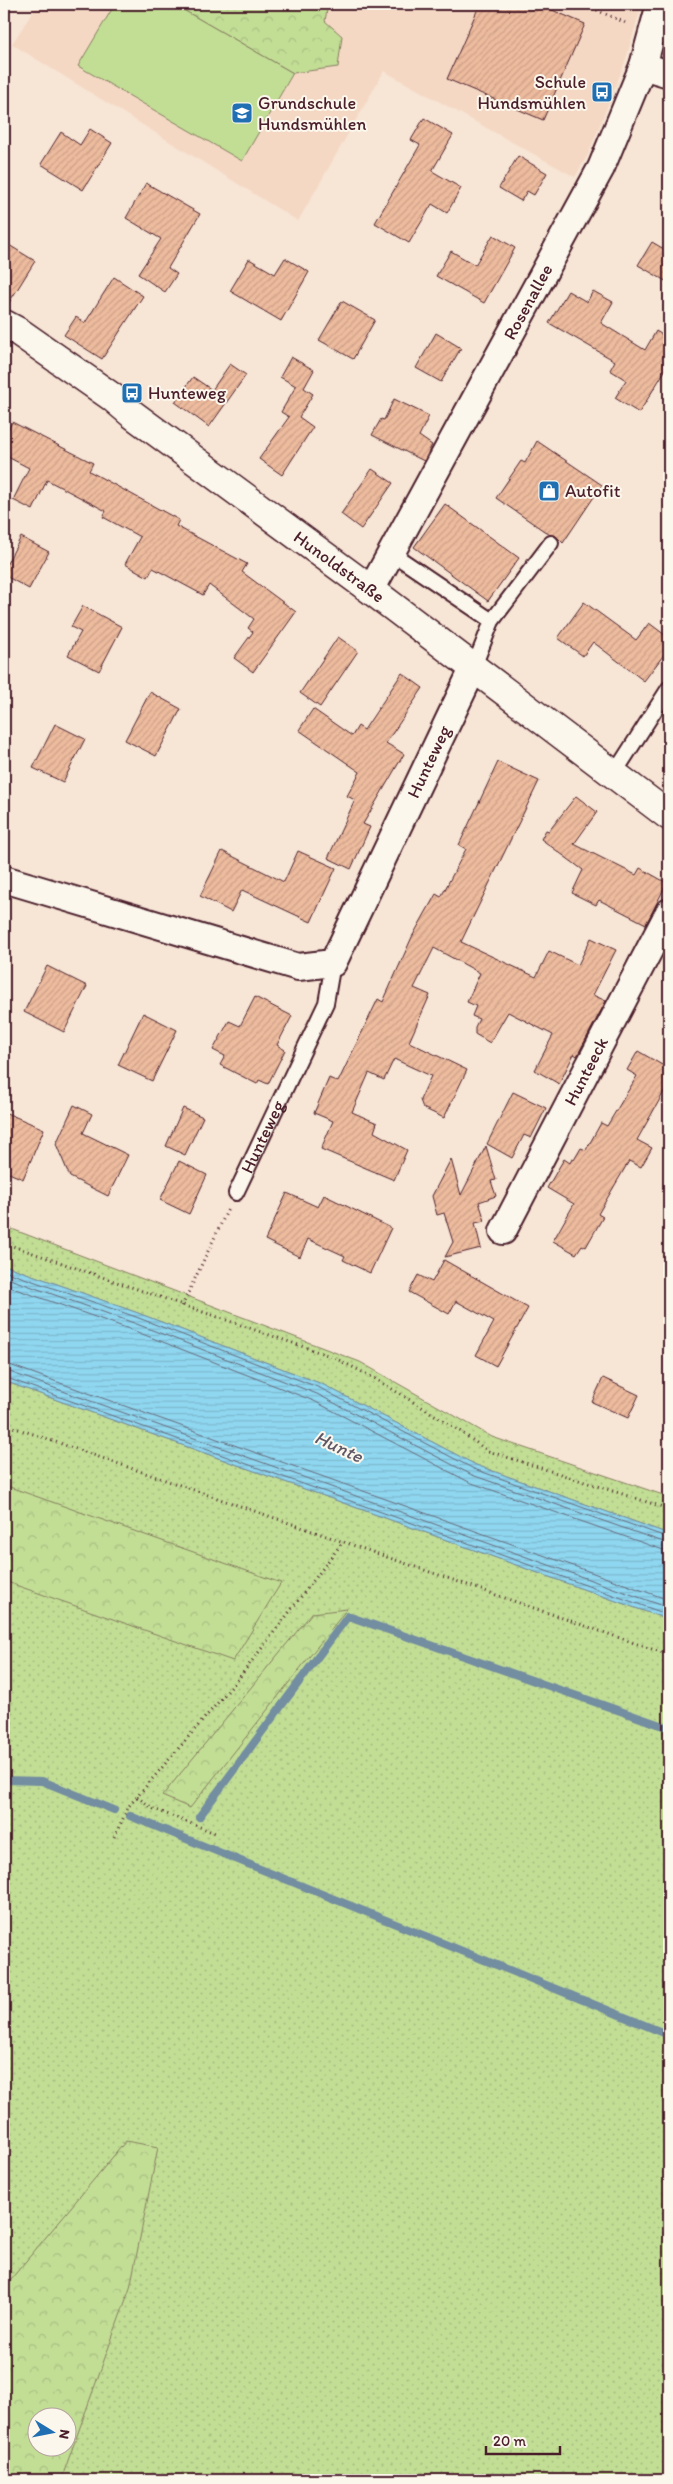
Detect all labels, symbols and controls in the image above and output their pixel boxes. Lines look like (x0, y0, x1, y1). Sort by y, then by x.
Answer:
place label: Schule Hundsmühlen (478, 71, 586, 114)
bus stop icon: Schule Hundsmühlen (590, 80, 614, 104)
place label: Grundschule Hundsmühlen (258, 92, 366, 135)
school or university icon: Grundschule Hundsmühlen (230, 101, 254, 125)
street label: Rosenallee (498, 260, 557, 344)
bus stop icon: Hunteweg (120, 381, 144, 405)
place label: Hunteweg (148, 382, 227, 404)
shop icon: Autofit (537, 479, 561, 503)
place label: Autofit (565, 480, 621, 502)
street label: Hunoldstraße (289, 526, 389, 607)
street label: Hunteweg (402, 721, 456, 802)
street label: Hunteeck (559, 1033, 613, 1109)
street label: Hunteweg (236, 1096, 290, 1177)
water label: Hunte (311, 1425, 367, 1468)
north arrow (28, 2406, 78, 2456)
scale bar (486, 2424, 559, 2456)
text: N (55, 2428, 74, 2440)
text: 20 m (493, 2432, 527, 2450)

